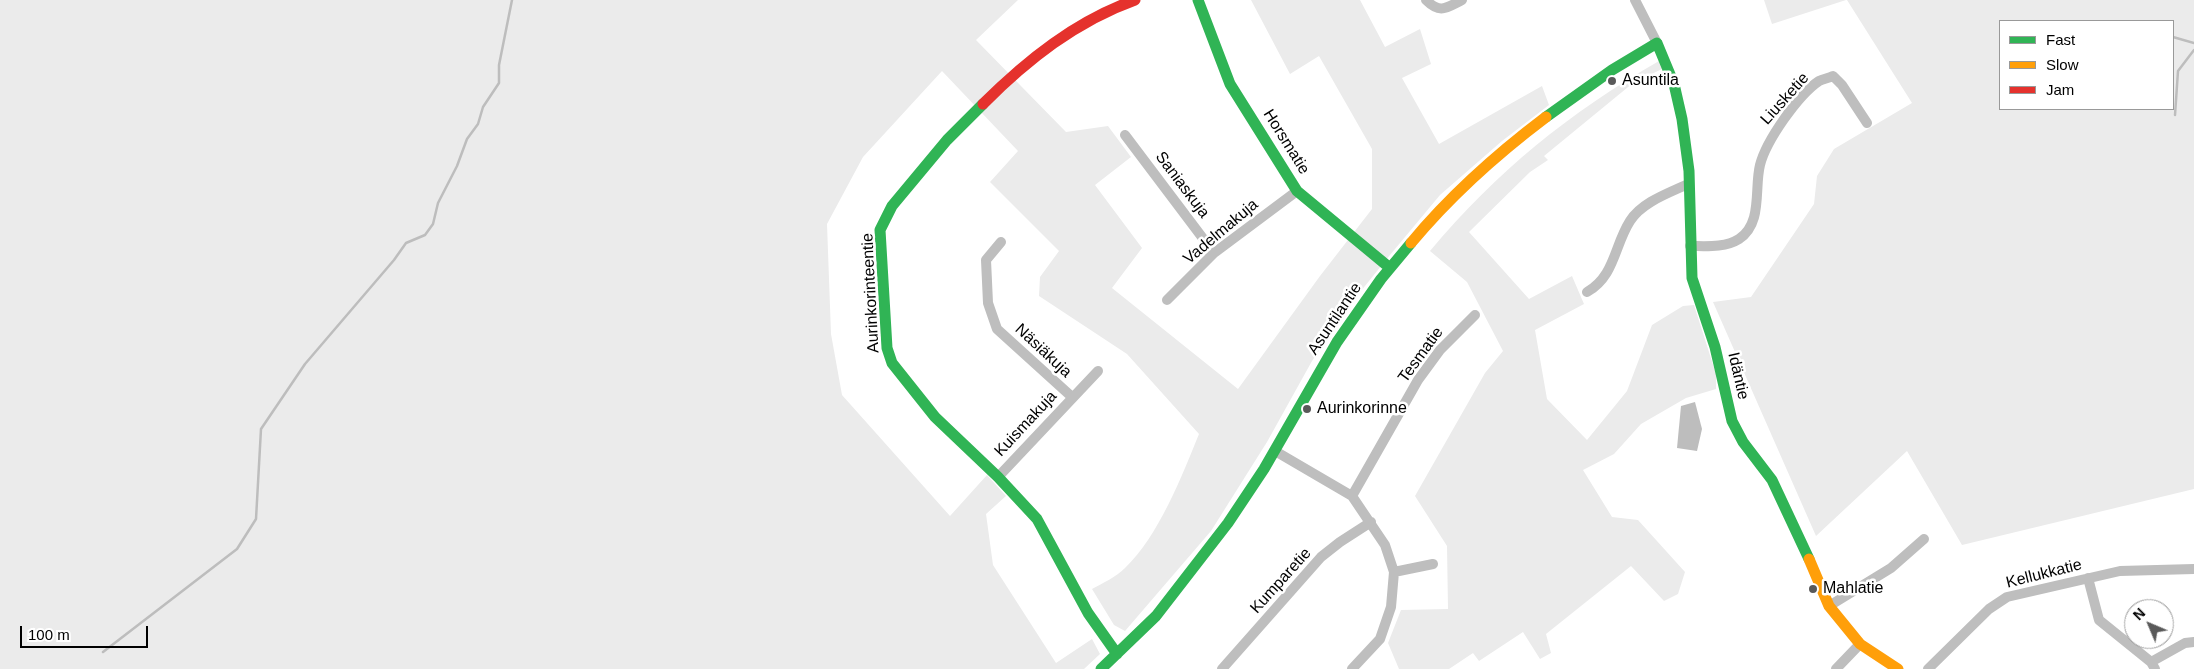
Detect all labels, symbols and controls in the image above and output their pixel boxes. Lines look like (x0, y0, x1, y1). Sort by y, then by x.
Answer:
legend (1999, 20, 2174, 110)
text: Fast (2046, 31, 2075, 48)
text: Slow (2046, 56, 2079, 73)
street label: Liusketie (1757, 69, 1813, 129)
place label: Asuntila (1622, 71, 1679, 91)
marker: Asuntila (1606, 75, 1618, 87)
text: Jam (2046, 81, 2074, 98)
street label: Horsmatie (1259, 106, 1313, 178)
street label: Saniaskuja (1151, 148, 1213, 222)
street label: Vadelmakuja (1180, 195, 1262, 269)
street label: Aurinkorinteentie (858, 233, 884, 353)
street label: Asuntilantie (1304, 279, 1366, 359)
street label: Näsiäkuja (1011, 320, 1075, 382)
street label: Tesmatie (1394, 323, 1448, 387)
street label: Idäntie (1723, 350, 1753, 402)
street label: Kuismakuja (991, 387, 1061, 461)
place label: Aurinkorinne (1317, 399, 1407, 419)
marker: Aurinkorinne (1301, 403, 1313, 415)
street label: Kumparetie (1246, 544, 1316, 618)
street label: Kellukkatie (2004, 555, 2084, 593)
place label: Mahlatie (1823, 579, 1883, 599)
marker: Mahlatie (1807, 583, 1819, 595)
north arrow (2124, 599, 2174, 649)
text: N (2130, 605, 2148, 623)
scale bar (22, 616, 150, 648)
text: 100 m (28, 626, 70, 643)

